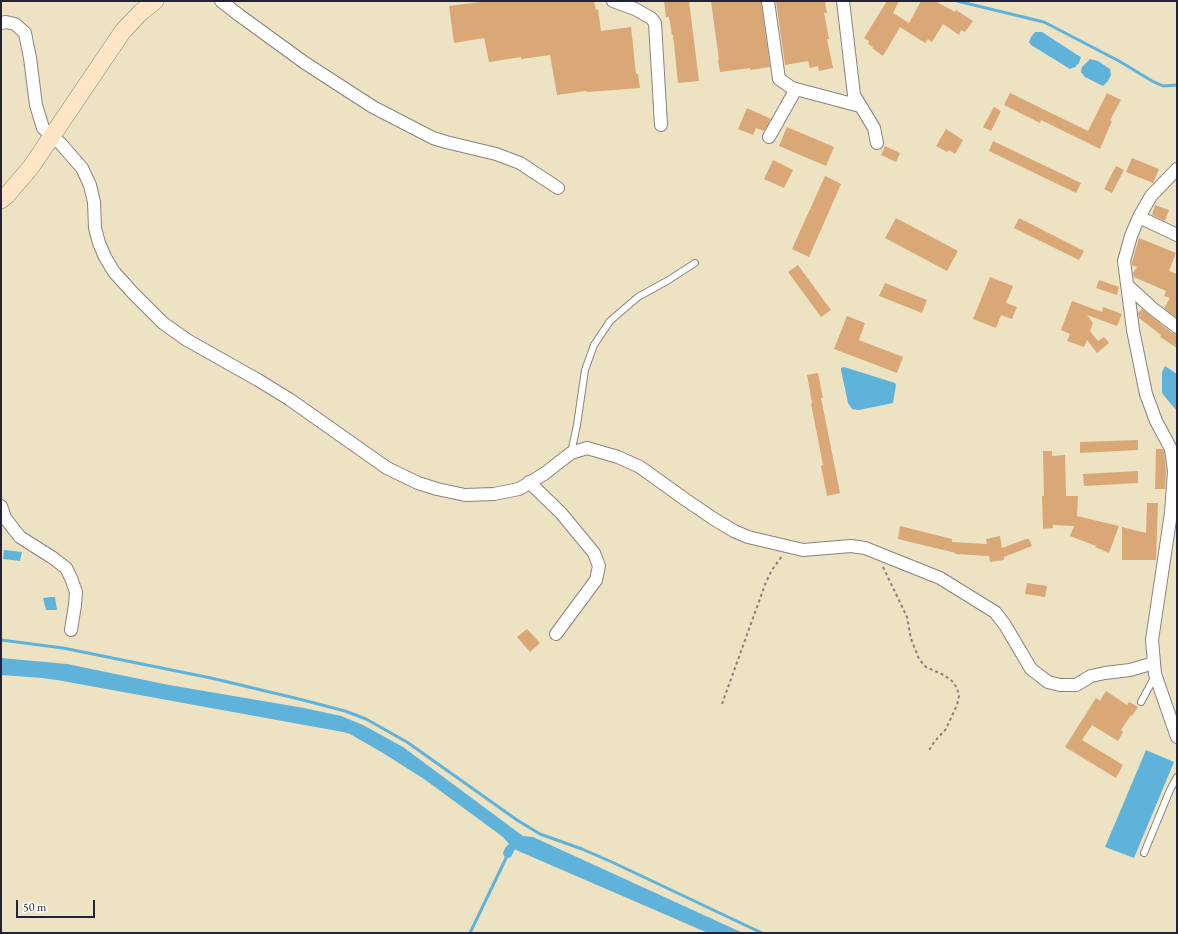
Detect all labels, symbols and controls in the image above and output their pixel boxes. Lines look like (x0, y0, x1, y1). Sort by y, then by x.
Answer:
scale bar (18, 892, 97, 918)
text: 50 m (23, 899, 46, 915)

